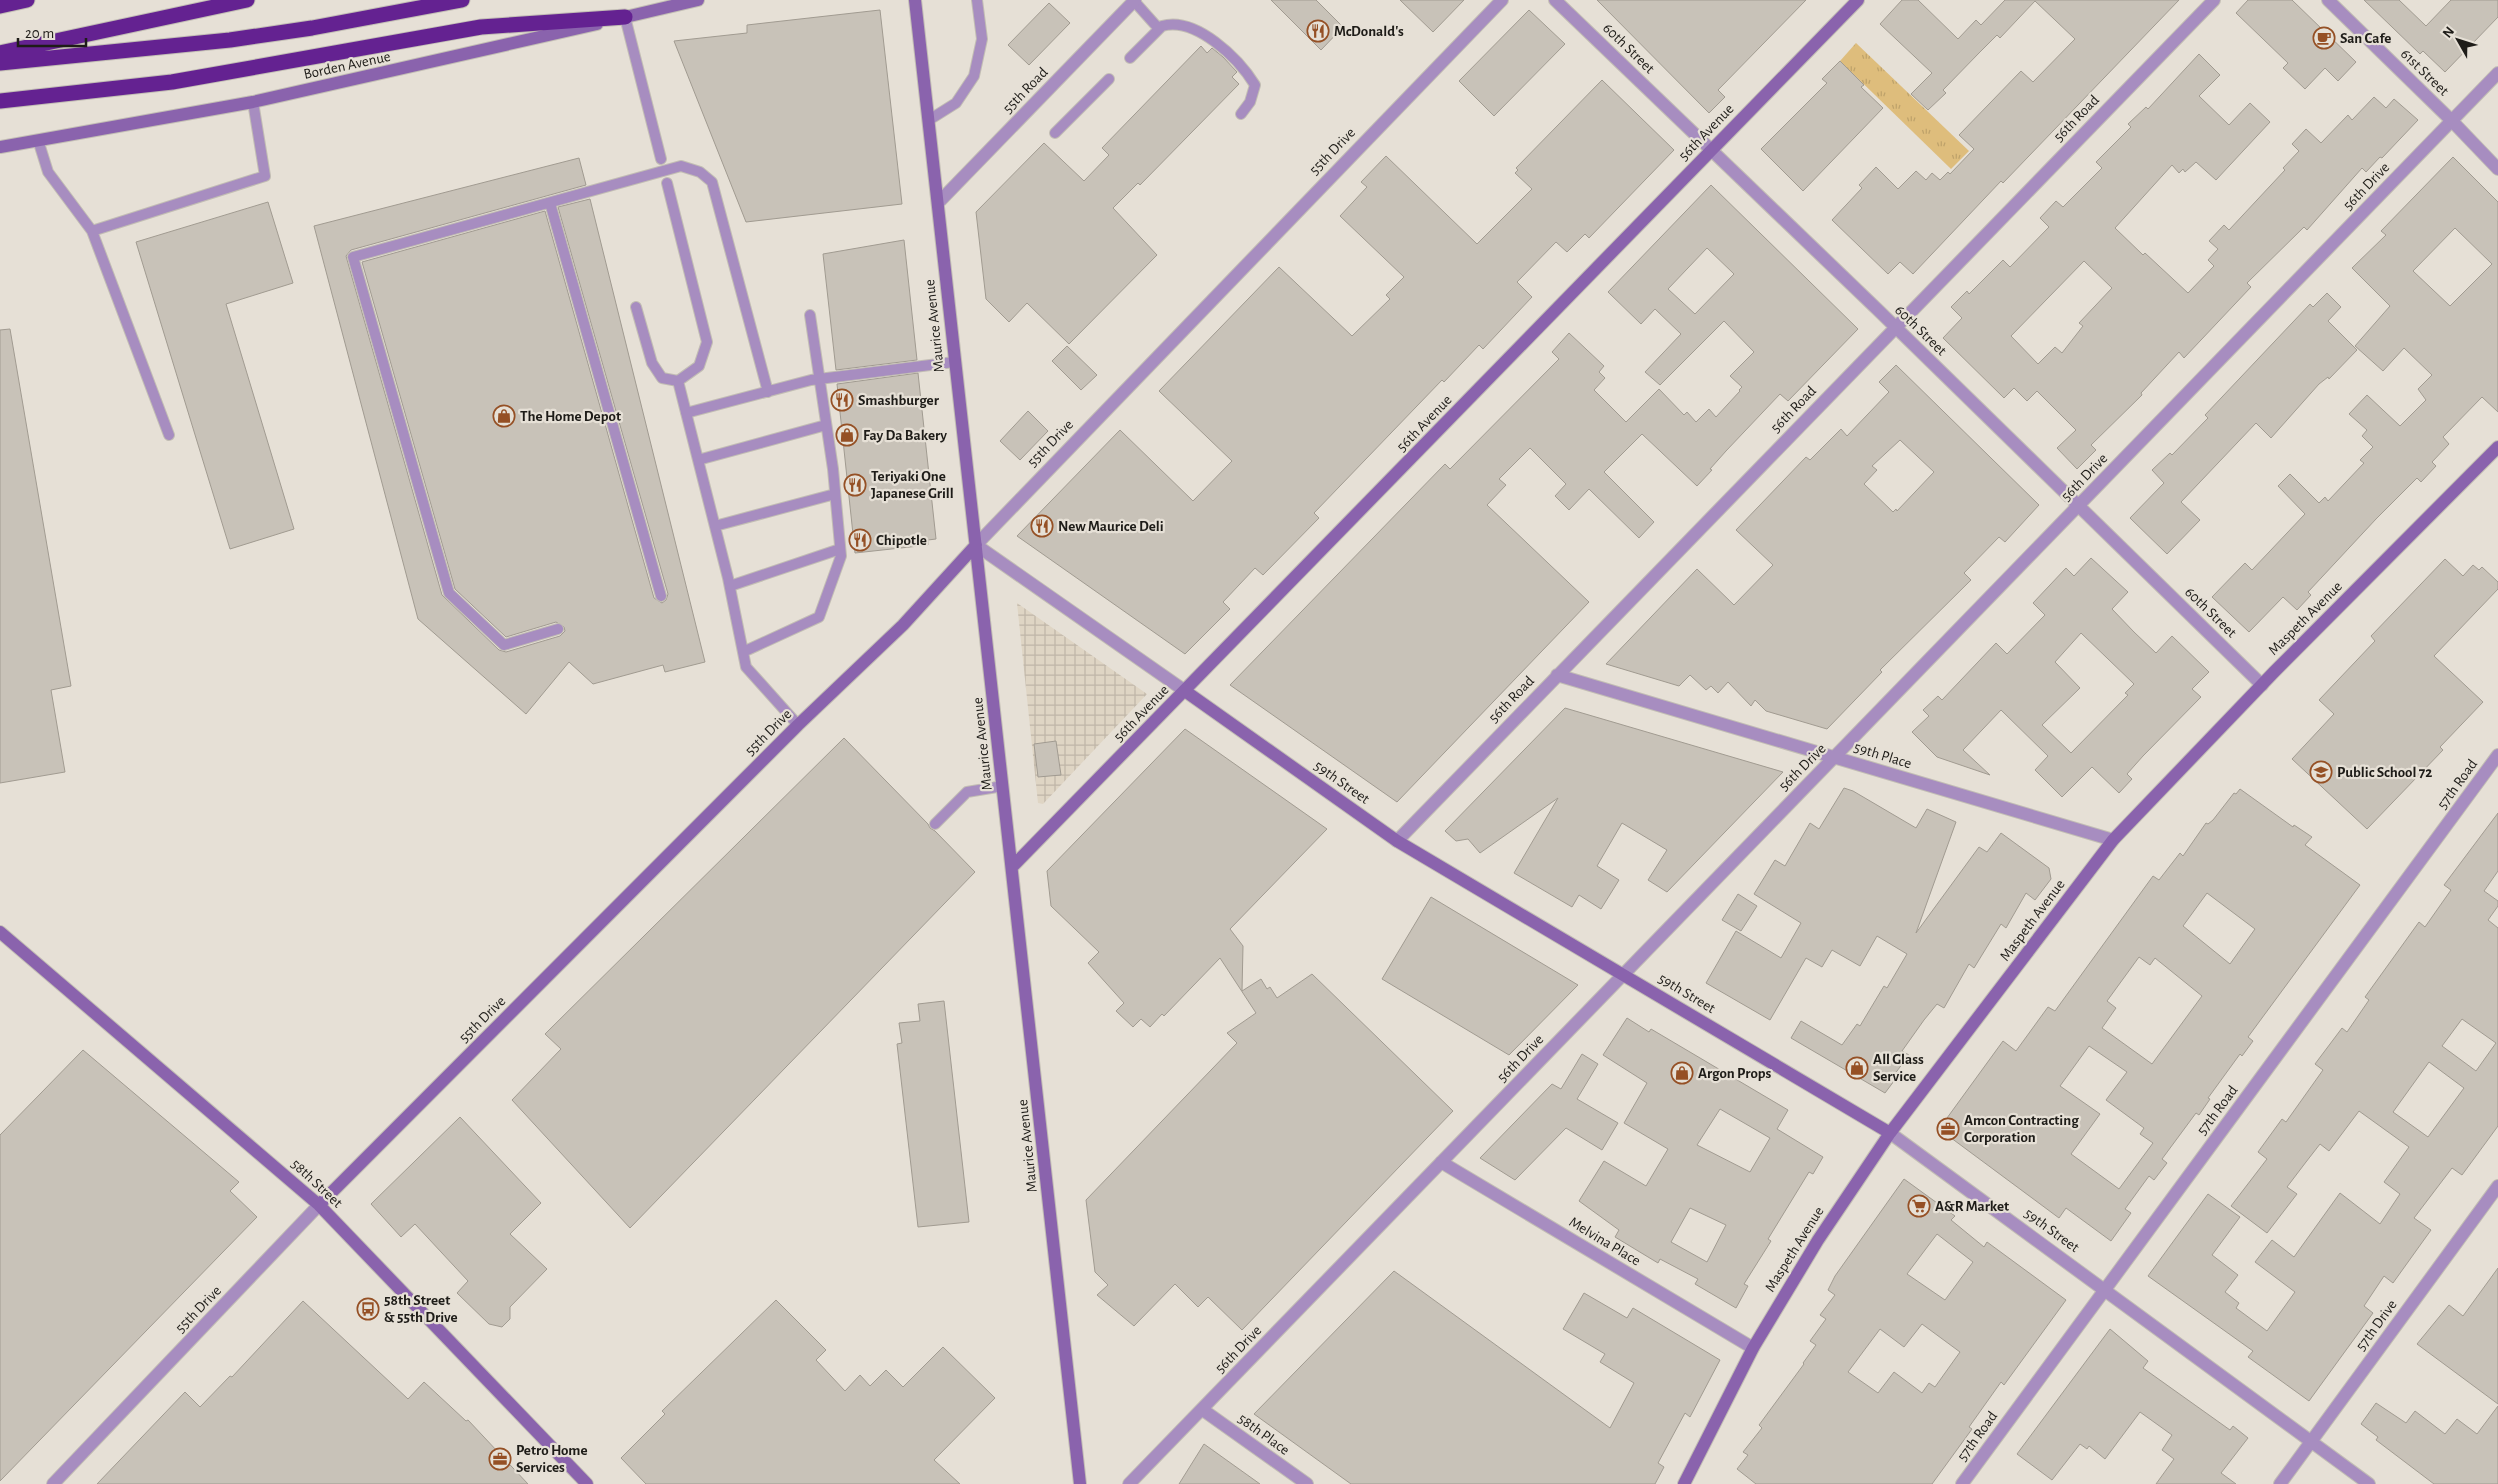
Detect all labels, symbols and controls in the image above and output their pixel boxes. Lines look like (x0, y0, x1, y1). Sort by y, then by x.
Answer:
scale bar (18, 15, 85, 47)
north arrow (2433, 15, 2483, 65)
restaurant icon: McDonald's (1306, 19, 1330, 43)
street label: 60th Street (1600, 20, 1658, 77)
place label: McDonald's (1334, 24, 1404, 39)
text: N (2440, 24, 2457, 41)
text: 20 m (25, 26, 54, 41)
cafe icon: San Cafe (2312, 26, 2336, 50)
place label: San Cafe (2340, 31, 2391, 46)
street label: 61st Street (2398, 46, 2452, 99)
street label: Borden Avenue (302, 49, 392, 82)
street label: 55th Road (1000, 64, 1051, 116)
street label: 56th Road (2051, 92, 2102, 144)
street label: 56th Avenue (1676, 101, 1737, 163)
street label: 55th Drive (1307, 125, 1358, 178)
street label: 56th Drive (2340, 160, 2393, 213)
street label: Maurice Avenue (922, 279, 947, 373)
street label: 60th Street (1892, 302, 1950, 359)
street label: 56th Road (1768, 383, 1819, 435)
restaurant icon: Smashburger (830, 388, 854, 412)
street label: 56th Avenue (1394, 392, 1455, 454)
place label: Smashburger (858, 393, 940, 408)
shop icon: The Home Depot (492, 404, 516, 428)
place label: The Home Depot (520, 409, 621, 424)
street label: 55th Drive (1025, 417, 1076, 470)
shop icon: Fay Da Bakery (835, 423, 859, 447)
place label: Fay Da Bakery (863, 428, 947, 443)
street label: 56th Drive (2058, 451, 2111, 504)
place label: Teriyaki One Japanese Grill (871, 469, 954, 501)
restaurant icon: Teriyaki One Japanese Grill (843, 473, 867, 497)
restaurant icon: New Maurice Deli (1030, 514, 1054, 538)
place label: New Maurice Deli (1058, 519, 1164, 534)
restaurant icon: Chipotle (848, 528, 872, 552)
place label: Chipotle (876, 533, 927, 548)
street label: Maspeth Avenue (2266, 579, 2345, 658)
street label: 60th Street (2182, 584, 2240, 641)
street label: 56th Road (1486, 673, 1537, 725)
street label: 56th Avenue (1111, 682, 1172, 744)
street label: Maurice Avenue (970, 697, 995, 791)
street label: 55th Drive (742, 706, 795, 758)
street label: 59th Place (1852, 740, 1914, 771)
street label: 56th Drive (1776, 741, 1829, 794)
street label: 57th Road (2434, 756, 2480, 812)
street label: 59th Street (1311, 758, 1372, 807)
school or university icon: Public School 72 (2309, 760, 2333, 784)
place label: Public School 72 (2337, 765, 2432, 780)
street label: Maspeth Avenue (1997, 877, 2068, 964)
street label: 59th Street (1656, 971, 1718, 1016)
street label: 55th Drive (456, 993, 509, 1045)
street label: 56th Drive (1494, 1032, 1547, 1085)
place label: All Glass Service (1873, 1052, 1924, 1084)
shop icon: All Glass Service (1845, 1056, 1869, 1080)
shop icon: Argon Props (1670, 1061, 1694, 1085)
place label: Argon Props (1698, 1066, 1772, 1081)
street label: 57th Road (2194, 1083, 2241, 1138)
street label: Maurice Avenue (1015, 1099, 1040, 1193)
place label: Amcon Contracting Corporation (1964, 1113, 2079, 1145)
office icon: Amcon Contracting Corporation (1936, 1117, 1960, 1141)
street label: 58th Street (288, 1156, 345, 1211)
supermarket icon: A&R Market (1907, 1194, 1931, 1218)
place label: A&R Market (1935, 1199, 2009, 1214)
street label: Maspeth Avenue (1762, 1204, 1827, 1295)
street label: 59th Street (2022, 1206, 2082, 1255)
street label: Melvina Place (1566, 1214, 1643, 1269)
street label: 55th Drive (173, 1283, 224, 1336)
place label: 58th Street & 55th Drive (384, 1293, 458, 1325)
bus stop icon: 58th Street & 55th Drive (356, 1297, 380, 1321)
street label: 57th Drive (2353, 1297, 2400, 1353)
street label: 56th Drive (1212, 1323, 1265, 1376)
street label: 57th Road (1954, 1408, 2000, 1464)
street label: 58th Place (1235, 1411, 1292, 1458)
place label: Petro Home Services (516, 1443, 588, 1475)
office icon: Petro Home Services (488, 1447, 512, 1471)

